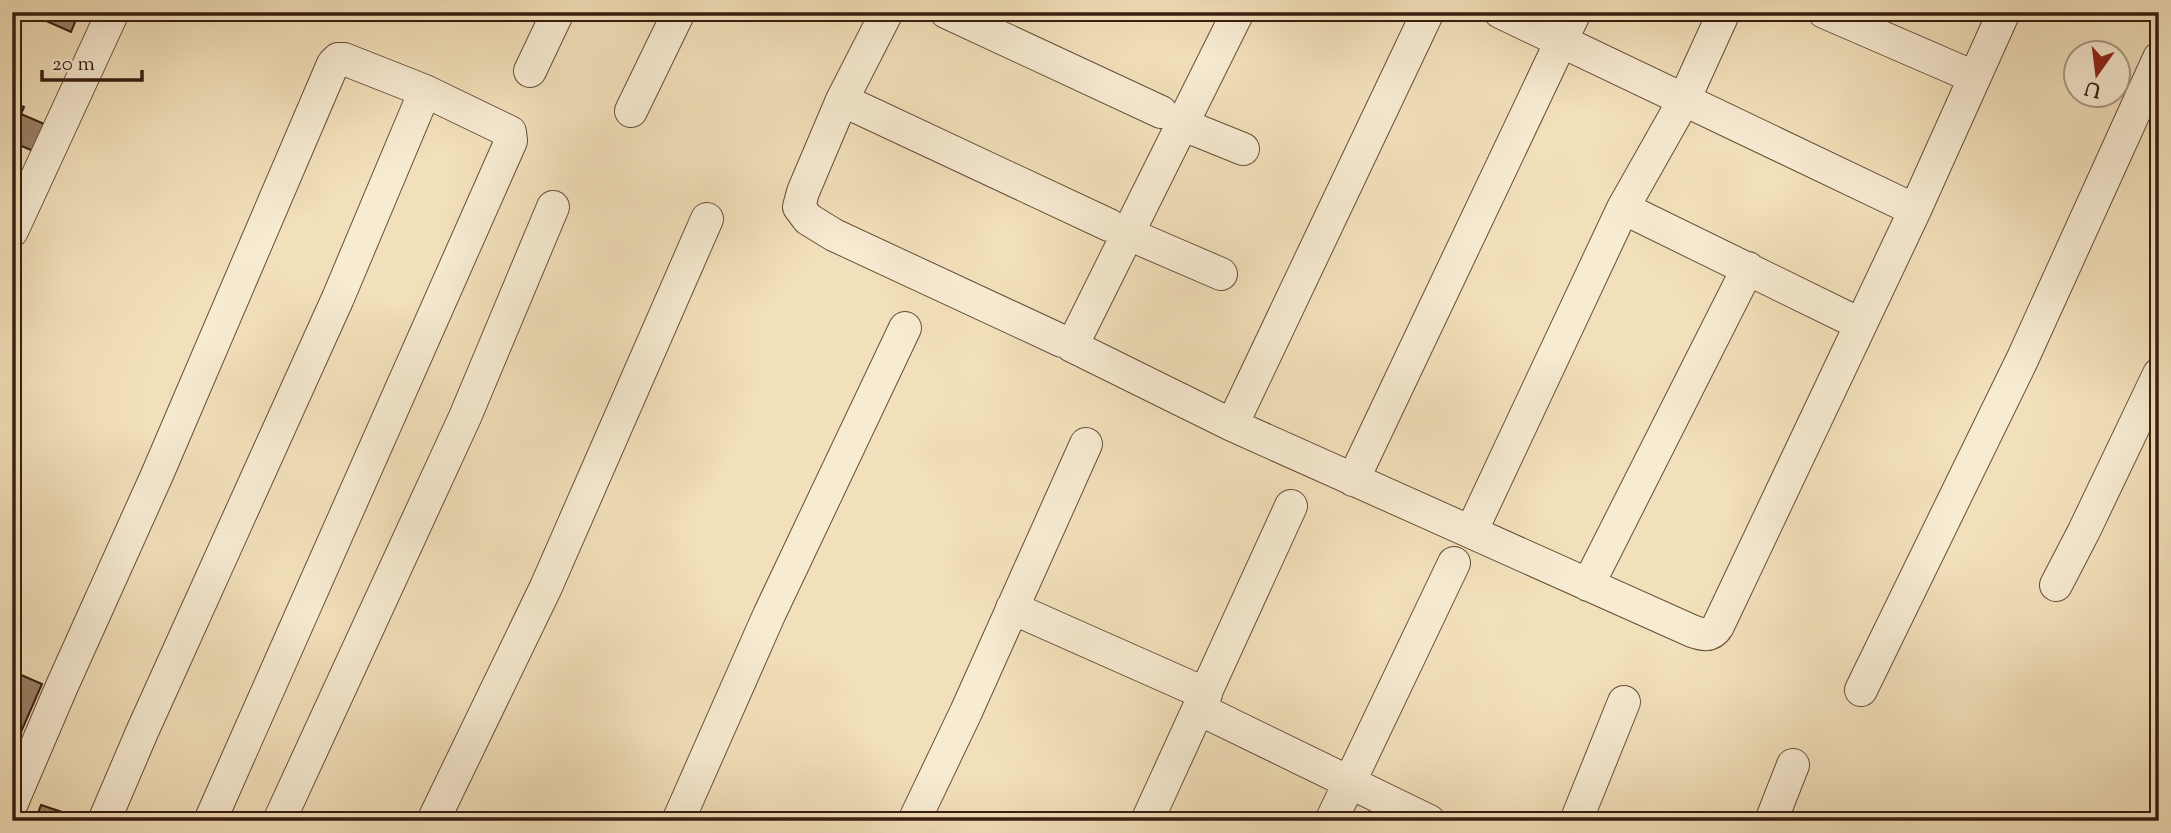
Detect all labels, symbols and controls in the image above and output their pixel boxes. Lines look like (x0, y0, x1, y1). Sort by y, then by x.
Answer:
scale bar (42, 38, 142, 82)
north arrow (2062, 38, 2132, 108)
text: 20 m (52, 50, 95, 80)
text: U (2082, 73, 2104, 103)

